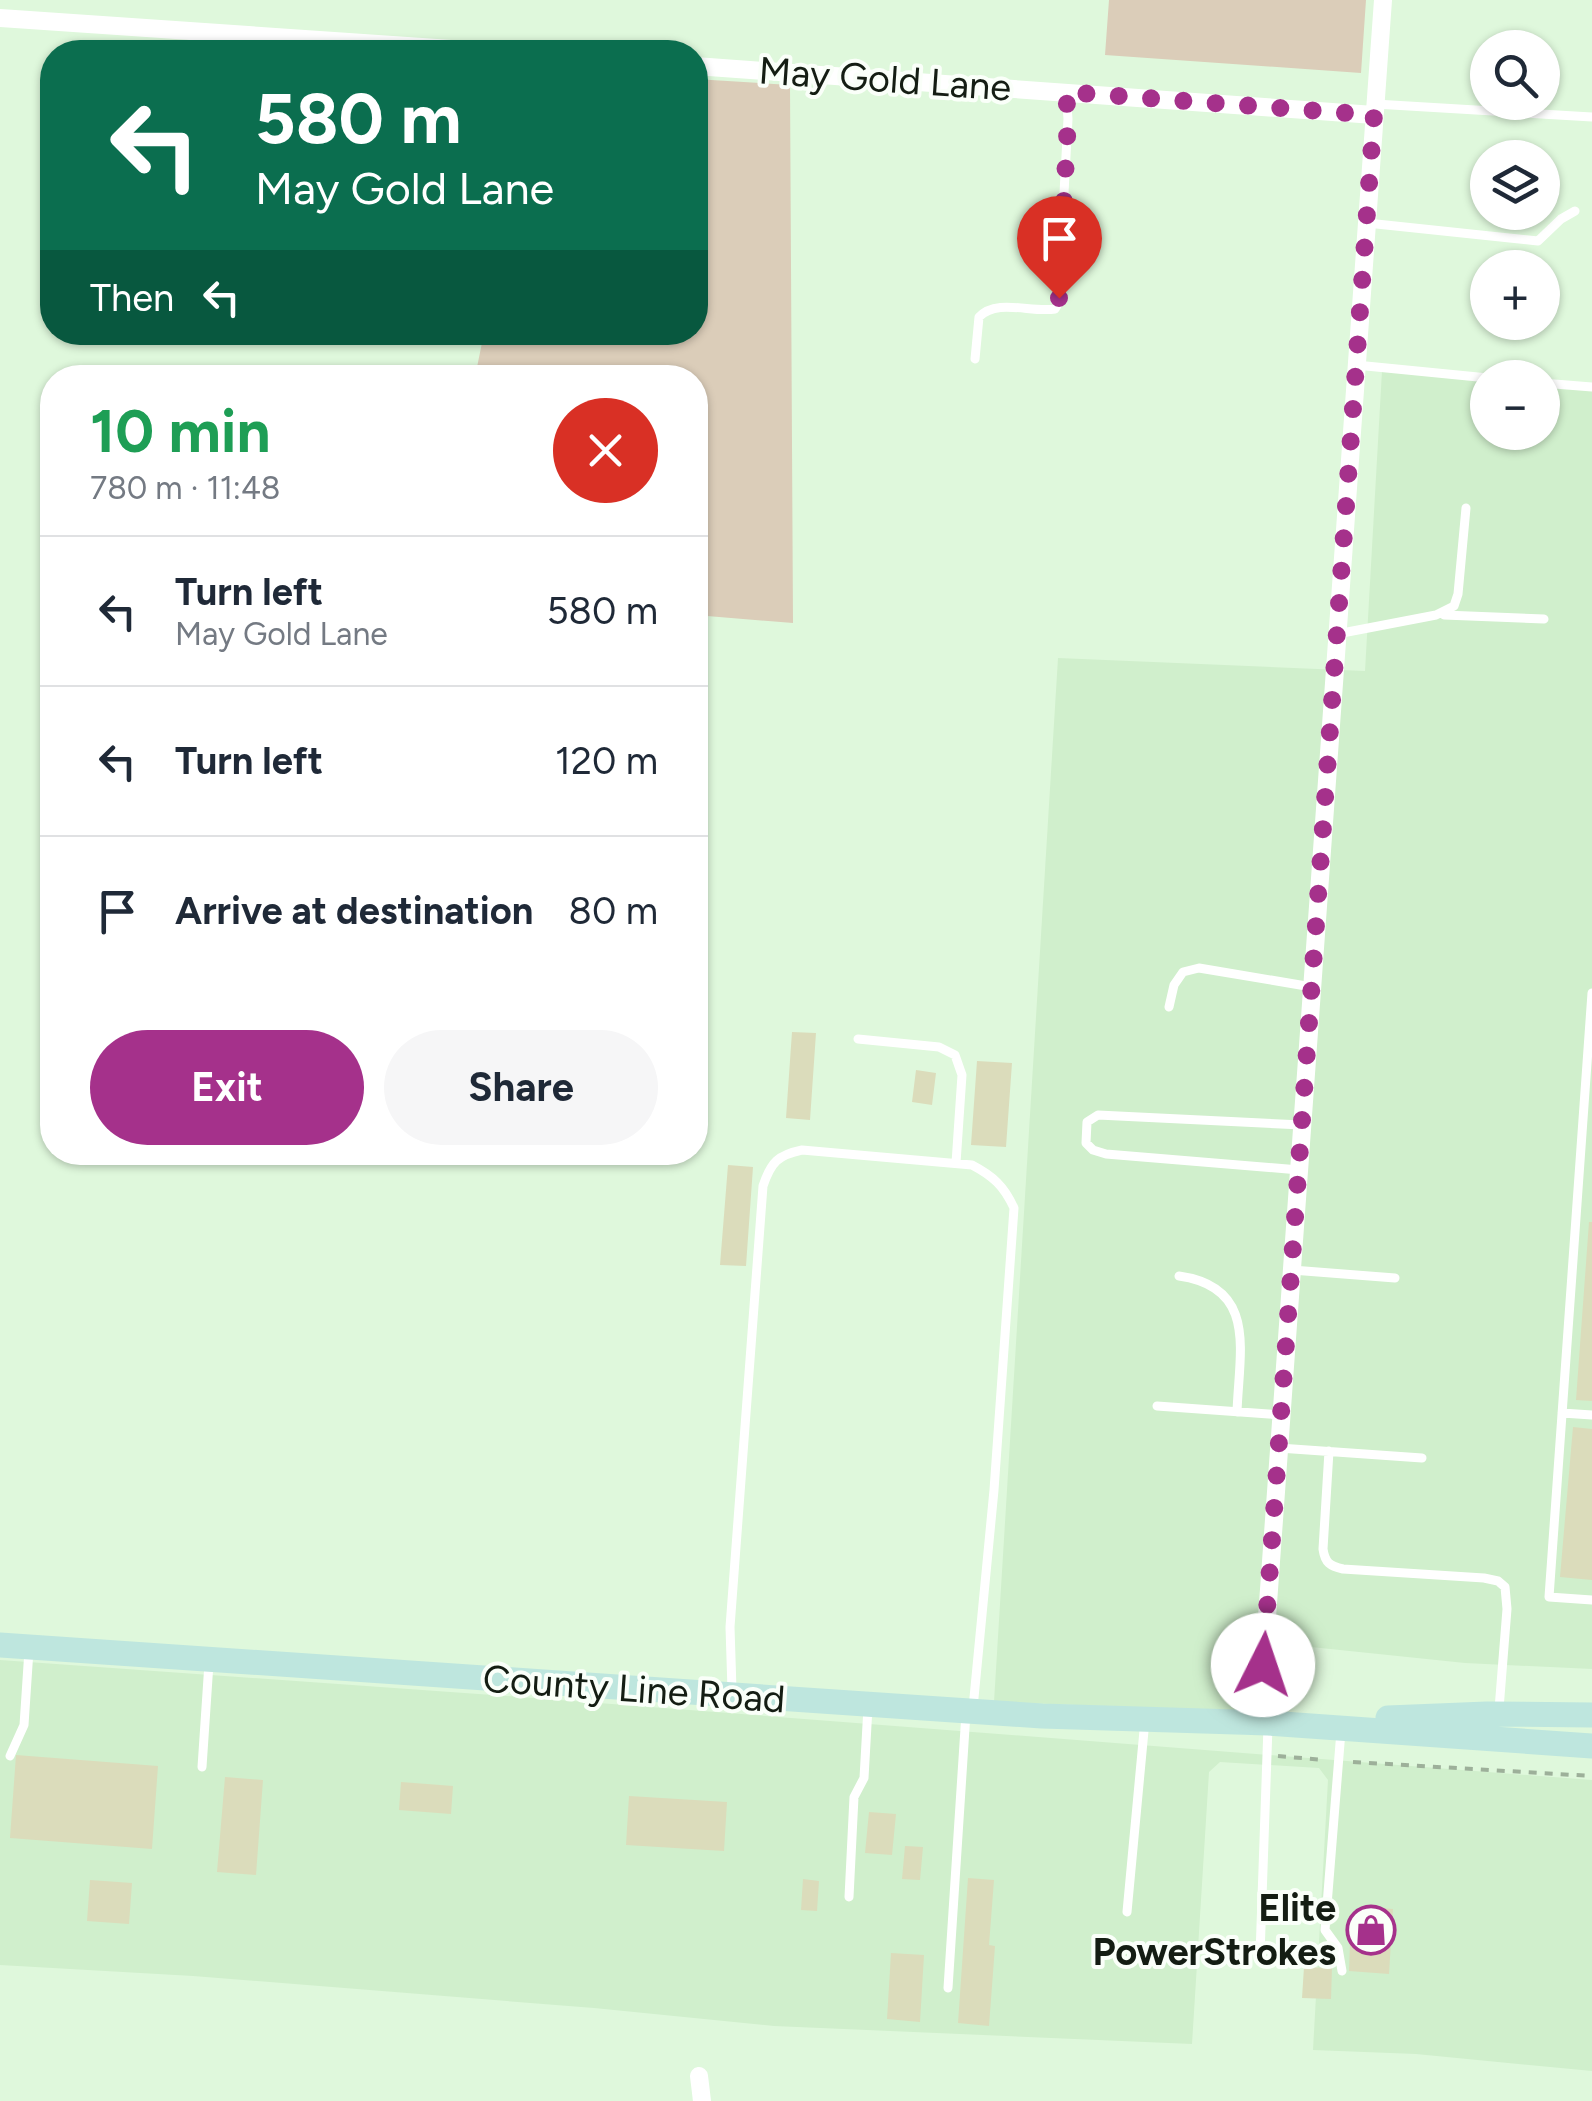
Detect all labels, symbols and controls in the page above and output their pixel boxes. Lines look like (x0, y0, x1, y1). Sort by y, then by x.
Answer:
map controls (1470, 30, 1560, 450)
button: search (1470, 30, 1560, 120)
street label: May Gold Lane (757, 47, 1013, 111)
text: 580 m (255, 76, 462, 161)
icon: left (90, 80, 220, 210)
button: layers (1470, 140, 1560, 230)
text: May Gold Lane (255, 161, 554, 215)
pin (1017, 196, 1102, 299)
icon: arrive (1032, 211, 1087, 266)
button: + (1470, 250, 1560, 340)
icon: left (194, 270, 249, 325)
text: Then (90, 275, 174, 321)
button: − (1470, 360, 1560, 450)
text: 10 min (90, 395, 271, 467)
button: close (553, 398, 658, 503)
text: 780 m · 11:48 (90, 469, 280, 507)
text: Turn left (175, 569, 323, 615)
icon: left (90, 584, 145, 639)
text: 580 m (547, 588, 658, 634)
text: May Gold Lane (175, 615, 388, 653)
icon: left (90, 734, 145, 789)
text: Turn left (175, 738, 323, 784)
text: 120 m (555, 738, 658, 784)
icon: arrive (90, 884, 145, 939)
text: Arrive at destination (175, 888, 533, 934)
text: 80 m (569, 888, 658, 934)
button: Exit (90, 1030, 364, 1145)
button: Share (384, 1030, 658, 1145)
position arrow (1211, 1613, 1315, 1717)
street label: County Line Road (481, 1655, 787, 1723)
place label: Elite PowerStrokes (1093, 1885, 1336, 1975)
shop icon: Elite PowerStrokes (1345, 1904, 1397, 1956)

